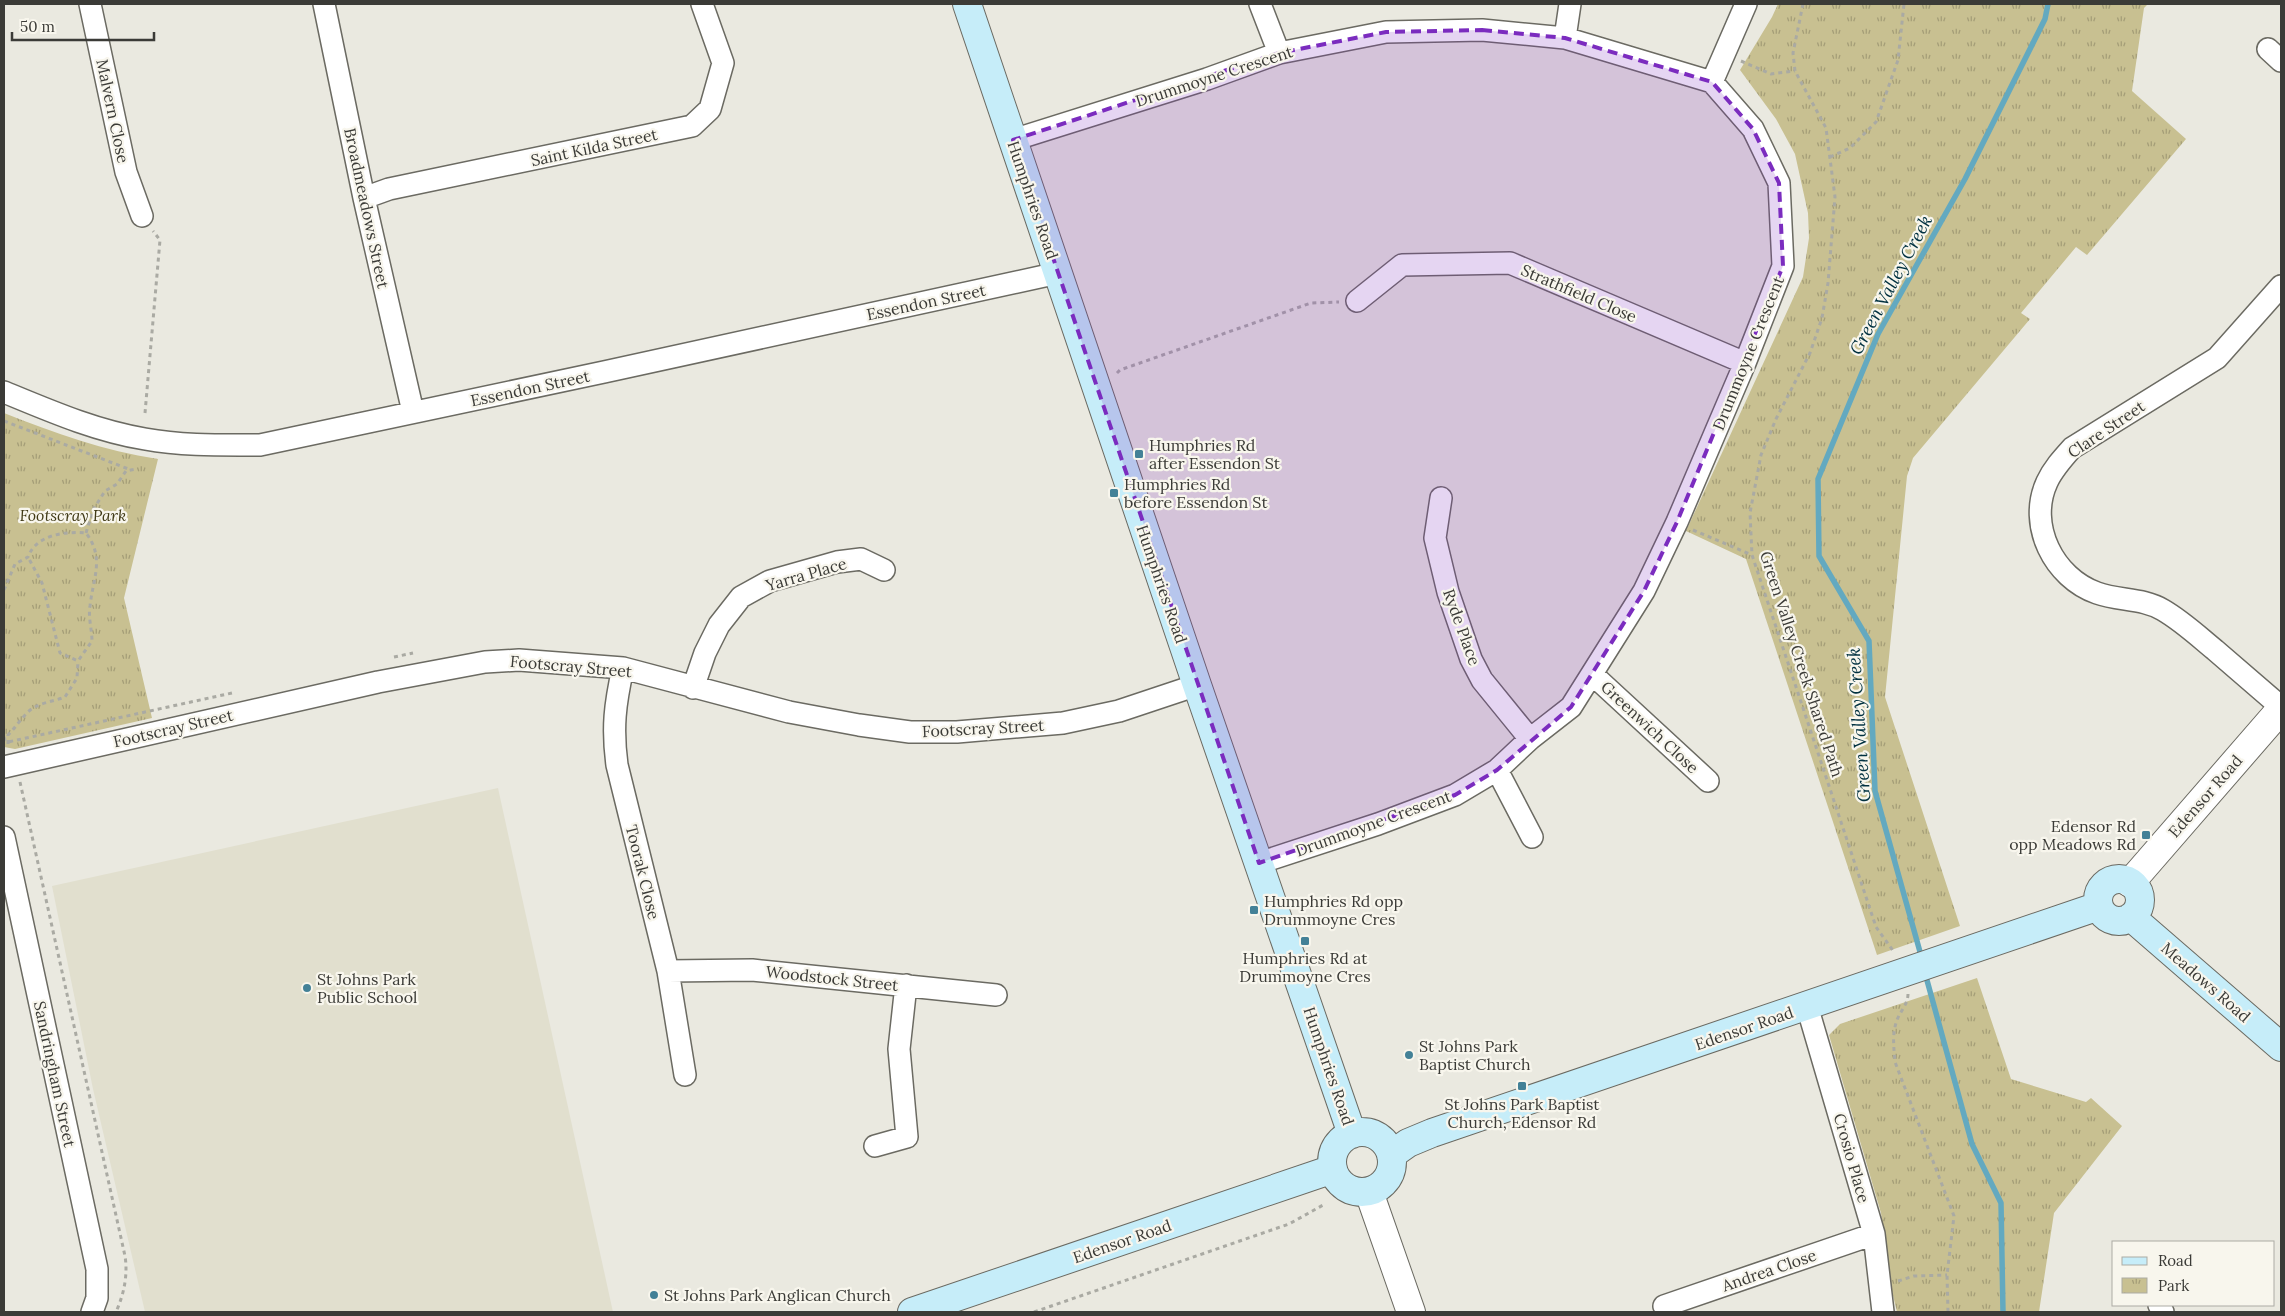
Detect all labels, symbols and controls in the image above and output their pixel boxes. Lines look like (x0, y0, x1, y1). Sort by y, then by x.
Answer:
scale bar (12, 10, 155, 42)
text: 50 m (20, 17, 55, 36)
street label: Drummoyne Crescent (1133, 41, 1296, 111)
street label: Malvern Close (92, 57, 134, 165)
street label: Saint Kilda Street (529, 124, 660, 170)
street label: Broadmeadows Street (340, 126, 394, 291)
street label: Humphries Road (1003, 138, 1063, 262)
water label: Green Valley Creek (1844, 211, 1937, 358)
street label: Strathfield Close (1518, 260, 1640, 326)
street label: Drummoyne Crescent (1708, 272, 1788, 433)
street label: Essendon Street (865, 279, 988, 324)
street label: Essendon Street (469, 365, 592, 410)
street label: Clare Street (2064, 395, 2149, 462)
place label: Humphries Rd after Essendon St (1149, 435, 1281, 473)
marker: Humphries Rd after Essendon St (1133, 448, 1145, 460)
place label: Humphries Rd before Essendon St (1124, 474, 1268, 512)
marker: Humphries Rd before Essendon St (1108, 487, 1120, 499)
park label: Footscray Park (20, 505, 126, 525)
street label: Humphries Road (1132, 522, 1192, 646)
street label: Green Valley Creek Shared Path (1756, 549, 1848, 780)
street label: Yarra Place (762, 553, 849, 595)
street label: Ryde Place (1439, 586, 1485, 668)
water label: Green Valley Creek (1842, 647, 1875, 803)
street label: Footscray Street (509, 651, 634, 681)
street label: Greenwich Close (1597, 677, 1703, 778)
street label: Footscray Street (111, 704, 236, 751)
street label: Footscray Street (921, 715, 1045, 741)
street label: Edensor Road (2164, 750, 2247, 841)
street label: Drummoyne Crescent (1292, 785, 1454, 860)
place label: Edensor Rd opp Meadows Rd (2009, 816, 2136, 854)
street label: Toorak Close (622, 823, 665, 922)
marker: Edensor Rd opp Meadows Rd (2140, 829, 2152, 841)
place label: Humphries Rd opp Drummoyne Cres (1264, 891, 1403, 929)
marker: Humphries Rd opp Drummoyne Cres (1248, 904, 1260, 916)
marker: Humphries Rd at Drummoyne Cres (1299, 935, 1311, 947)
street label: Meadows Road (2157, 938, 2255, 1027)
place label: Humphries Rd at Drummoyne Cres (1239, 948, 1371, 986)
street label: Woodstock Street (765, 961, 900, 995)
place label: St Johns Park Public School (317, 969, 417, 1007)
marker: St Johns Park Public School (301, 982, 313, 994)
street label: Sandringham Street (30, 999, 80, 1150)
street label: Edensor Road (1692, 1002, 1796, 1054)
street label: Humphries Road (1299, 1004, 1359, 1128)
place label: St Johns Park Baptist Church (1419, 1036, 1531, 1074)
marker: St Johns Park Baptist Church (1403, 1049, 1415, 1061)
marker: St Johns Park Baptist Church, Edensor Rd (1516, 1080, 1528, 1092)
place label: St Johns Park Baptist Church, Edensor Rd (1444, 1094, 1600, 1132)
street label: Crosio Place (1830, 1111, 1874, 1205)
street label: Edensor Road (1070, 1215, 1174, 1267)
legend (2112, 1241, 2275, 1306)
street label: Andrea Close (1718, 1244, 1819, 1296)
text: Road (2158, 1251, 2193, 1270)
text: Park (2158, 1276, 2189, 1295)
place label: St Johns Park Anglican Church (664, 1285, 891, 1305)
marker: St Johns Park Anglican Church (648, 1289, 660, 1301)

